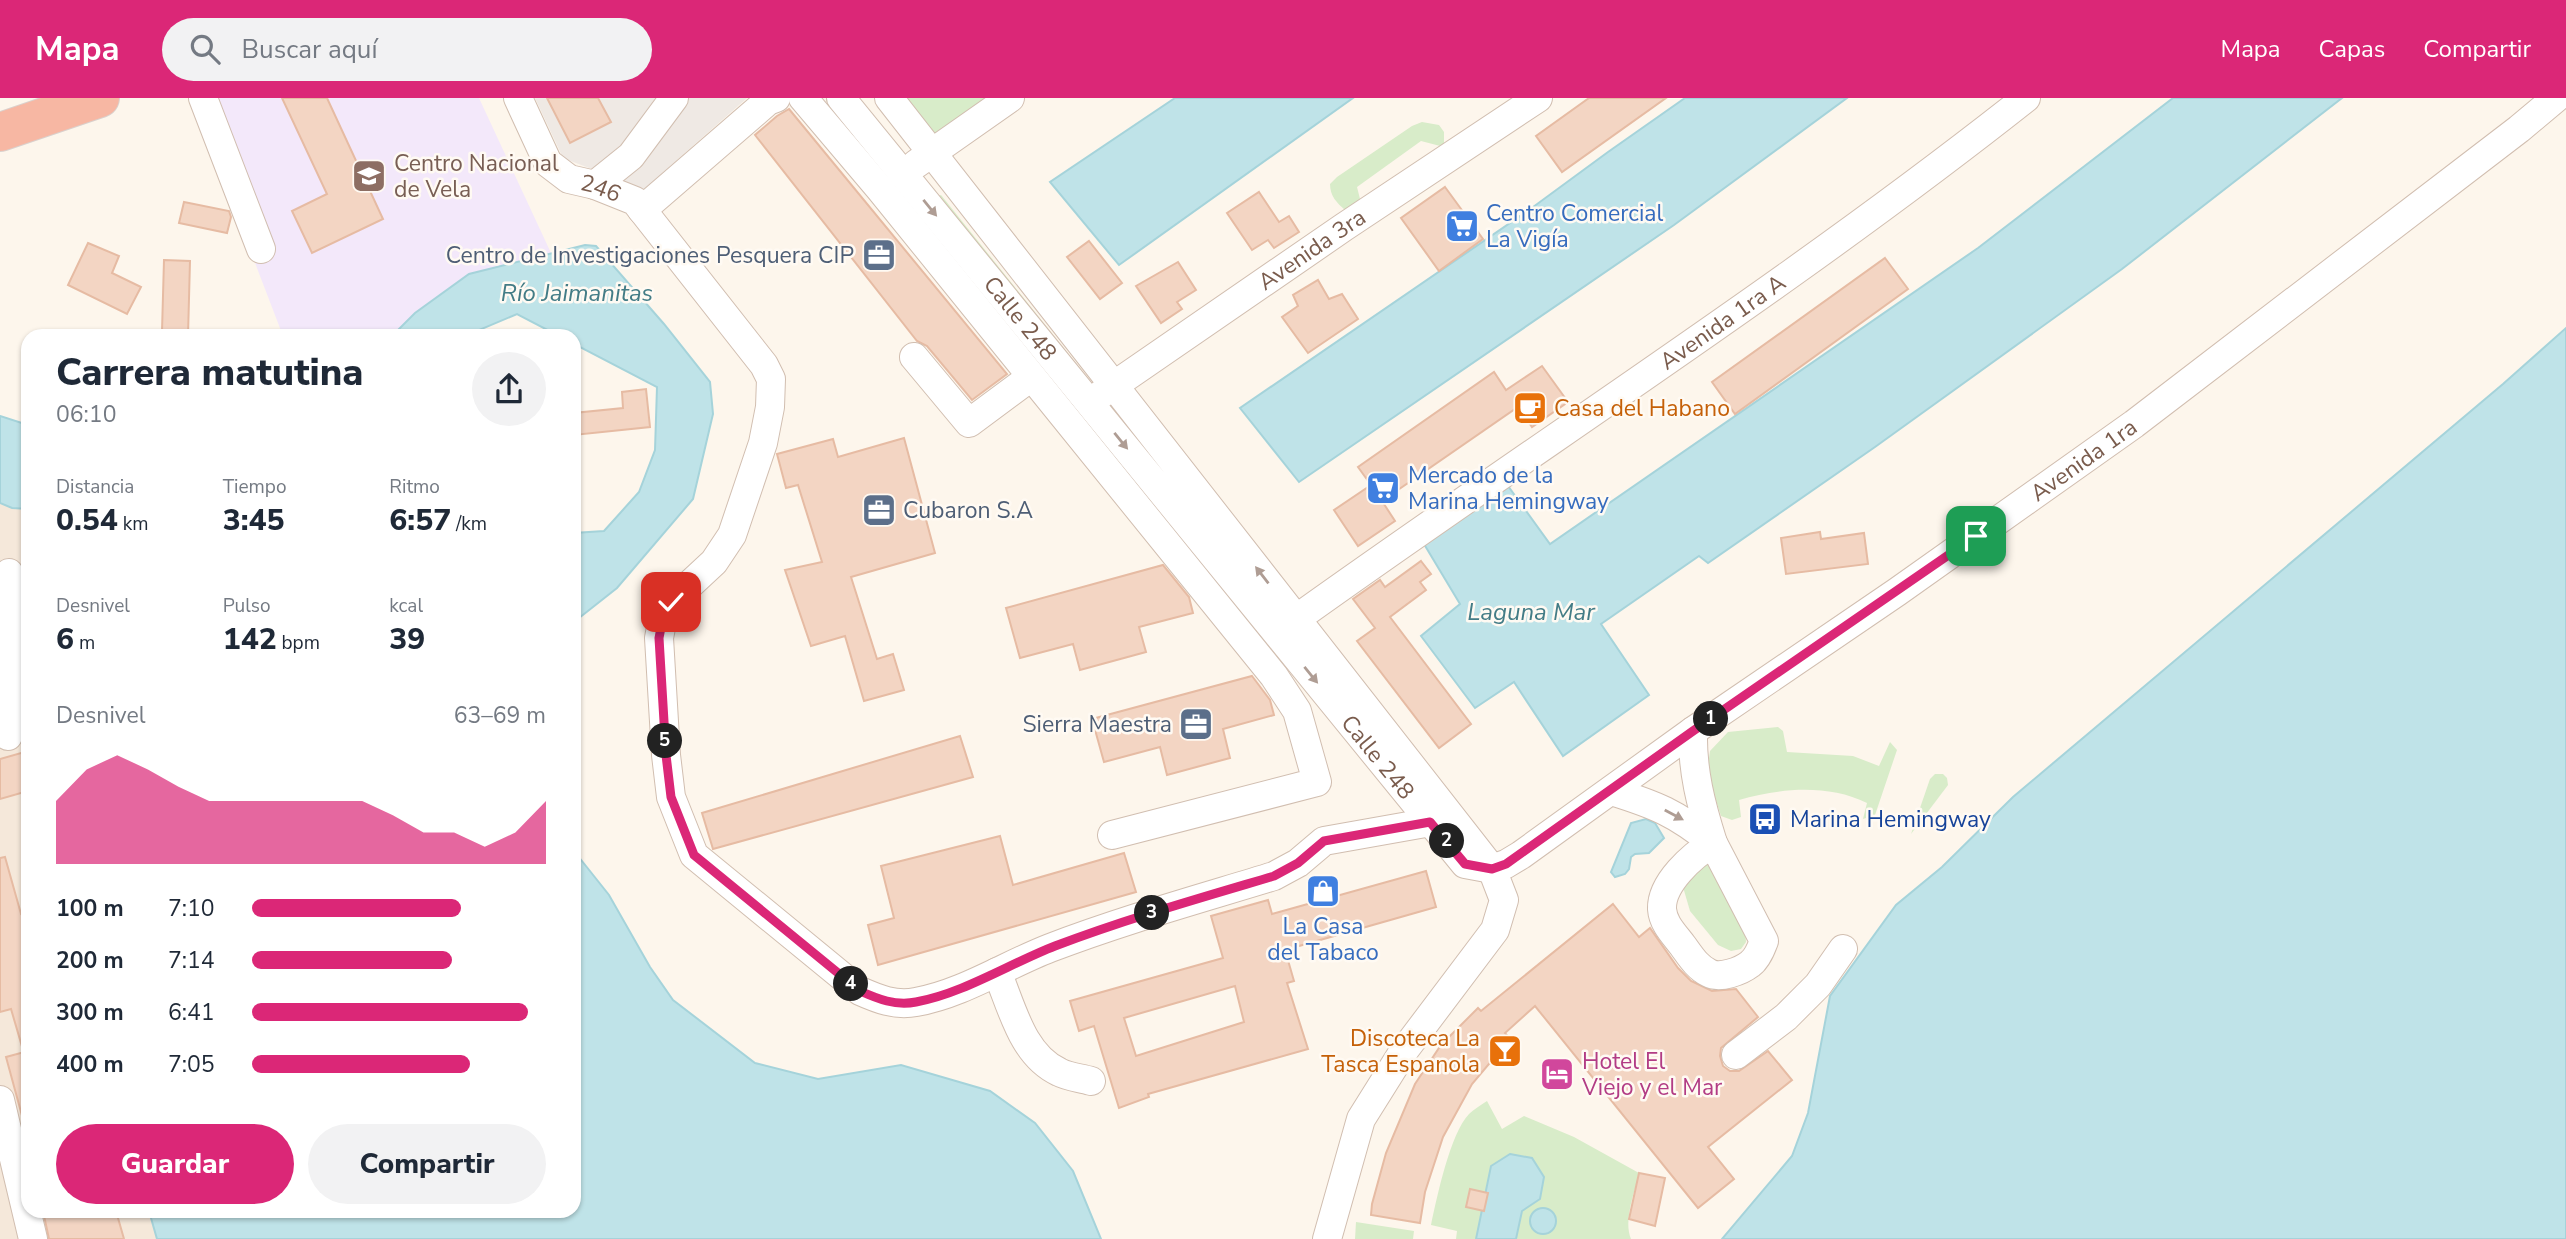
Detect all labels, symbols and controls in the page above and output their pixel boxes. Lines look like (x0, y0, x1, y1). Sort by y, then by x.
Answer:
search box (162, 18, 652, 81)
text: Mapa (35, 27, 120, 72)
icon: search (186, 30, 224, 68)
text: Buscar aquí (242, 32, 377, 67)
text: Mapa (2221, 33, 2281, 65)
text: Capas (2319, 33, 2385, 65)
text: Compartir (2423, 33, 2531, 65)
place label: Centro Nacional de Vela (394, 148, 559, 205)
school or university icon: Centro Nacional de Vela (350, 157, 388, 195)
street label: 246 (577, 167, 626, 210)
one-way arrow (923, 198, 938, 216)
place label: Centro Comercial La Vigía (1486, 198, 1663, 255)
street label: Avenida 3ra (1252, 202, 1372, 298)
supermarket icon: Centro Comercial La Vigía (1443, 207, 1481, 245)
office icon: Centro de Investigaciones Pesquera CIP (860, 236, 898, 274)
place label: Centro de Investigaciones Pesquera CIP (446, 240, 854, 271)
street label: Avenida 1ra A (1654, 267, 1792, 377)
street label: Calle 248 (976, 270, 1064, 367)
water label: Río Jaimanitas (501, 277, 653, 309)
text: Carrera matutina (56, 347, 364, 398)
button: share (472, 352, 546, 426)
cafe icon: Casa del Habano (1511, 389, 1549, 427)
place label: Casa del Habano (1554, 393, 1730, 424)
text: 06:10 (56, 399, 116, 430)
street label: Avenida 1ra (2024, 412, 2143, 509)
one-way arrow (1113, 432, 1128, 450)
place label: Mercado de la Marina Hemingway (1408, 460, 1609, 517)
supermarket icon: Mercado de la Marina Hemingway (1364, 469, 1402, 507)
text: Distancia (56, 474, 134, 500)
text: Tiempo (223, 474, 287, 500)
text: Ritmo (389, 474, 440, 500)
office icon: Cubaron S.A (860, 491, 898, 529)
place label: Cubaron S.A (903, 495, 1033, 526)
text: 0.54 (56, 500, 118, 541)
text: 3:45 (223, 500, 284, 541)
text: 6:57 (389, 500, 451, 541)
pin (1946, 506, 2006, 566)
text: km (118, 511, 148, 537)
text: /km (451, 511, 487, 537)
icon: arrive (1957, 517, 1995, 555)
one-way arrow (1255, 566, 1269, 584)
pin (641, 572, 701, 632)
icon: check (652, 583, 690, 621)
text: Desnivel (56, 593, 130, 619)
text: Pulso (223, 593, 270, 619)
text: kcal (389, 593, 423, 619)
water label: Laguna Mar (1467, 596, 1596, 628)
text: 6 (56, 619, 74, 660)
text: 142 (223, 619, 277, 660)
text: 39 (389, 619, 425, 660)
text: m (74, 630, 95, 656)
text: bpm (277, 630, 320, 656)
one-way arrow (1303, 666, 1318, 683)
text: Desnivel (56, 700, 146, 731)
text: 63–69 m (454, 700, 546, 731)
pin: 1 (1694, 702, 1728, 736)
office icon: Sierra Maestra (1177, 705, 1215, 743)
text: 1 (1705, 705, 1716, 731)
place label: Sierra Maestra (1022, 709, 1172, 740)
street label: Calle 248 (1334, 709, 1421, 806)
pin: 5 (648, 724, 682, 758)
text: 5 (659, 727, 670, 753)
bus stop icon: Marina Hemingway (1746, 800, 1784, 838)
place label: Marina Hemingway (1790, 804, 1991, 835)
one-way arrow (1664, 809, 1684, 821)
pin: 2 (1430, 824, 1464, 858)
text: 2 (1441, 827, 1452, 853)
shop icon: La Casa del Tabaco (1304, 872, 1342, 910)
text: 100 m (56, 893, 124, 924)
text: 7:10 (168, 893, 215, 924)
pin: 3 (1134, 896, 1170, 930)
text: 3 (1146, 899, 1157, 925)
place label: La Casa del Tabaco (1267, 911, 1379, 968)
text: 200 m (56, 945, 124, 976)
text: 7:14 (168, 945, 215, 976)
pin: 4 (834, 966, 868, 1001)
text: 4 (845, 970, 856, 996)
text: 300 m (56, 997, 124, 1028)
text: 6:41 (168, 997, 215, 1028)
place label: Discoteca La Tasca Espanola (1321, 1023, 1480, 1080)
bar icon: Discoteca La Tasca Espanola (1486, 1032, 1524, 1070)
place label: Hotel El Viejo y el Mar (1581, 1046, 1723, 1103)
text: 400 m (56, 1049, 124, 1080)
text: 7:05 (168, 1049, 215, 1080)
hotel icon: Hotel El Viejo y el Mar (1538, 1055, 1576, 1093)
button: Guardar (56, 1124, 294, 1204)
button: Compartir (308, 1124, 546, 1204)

